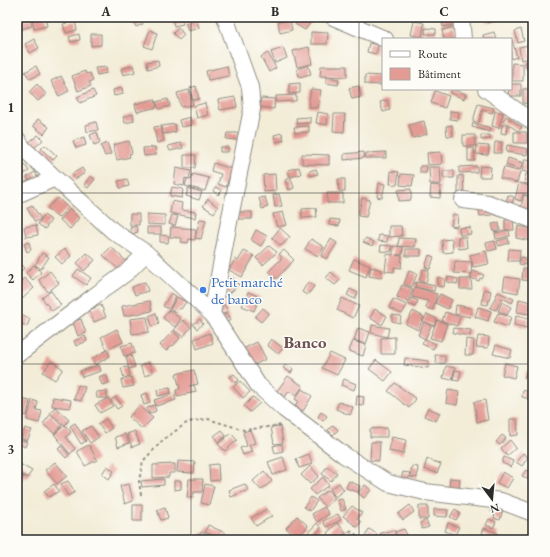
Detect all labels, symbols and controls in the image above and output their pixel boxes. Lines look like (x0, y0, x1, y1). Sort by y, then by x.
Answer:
text: A (100, 3, 111, 20)
text: B (271, 3, 279, 20)
text: C (439, 3, 449, 20)
legend (382, 38, 512, 90)
text: Route (418, 46, 448, 62)
text: Bâtiment (418, 66, 461, 82)
text: 1 (8, 99, 15, 116)
text: 2 (8, 270, 15, 287)
place label: Petit marché de banco (211, 272, 283, 308)
marker: Petit marché de banco (198, 285, 208, 295)
district label: Banco (283, 331, 327, 353)
text: 3 (8, 441, 15, 458)
north arrow (472, 479, 512, 519)
text: N (488, 501, 501, 517)

